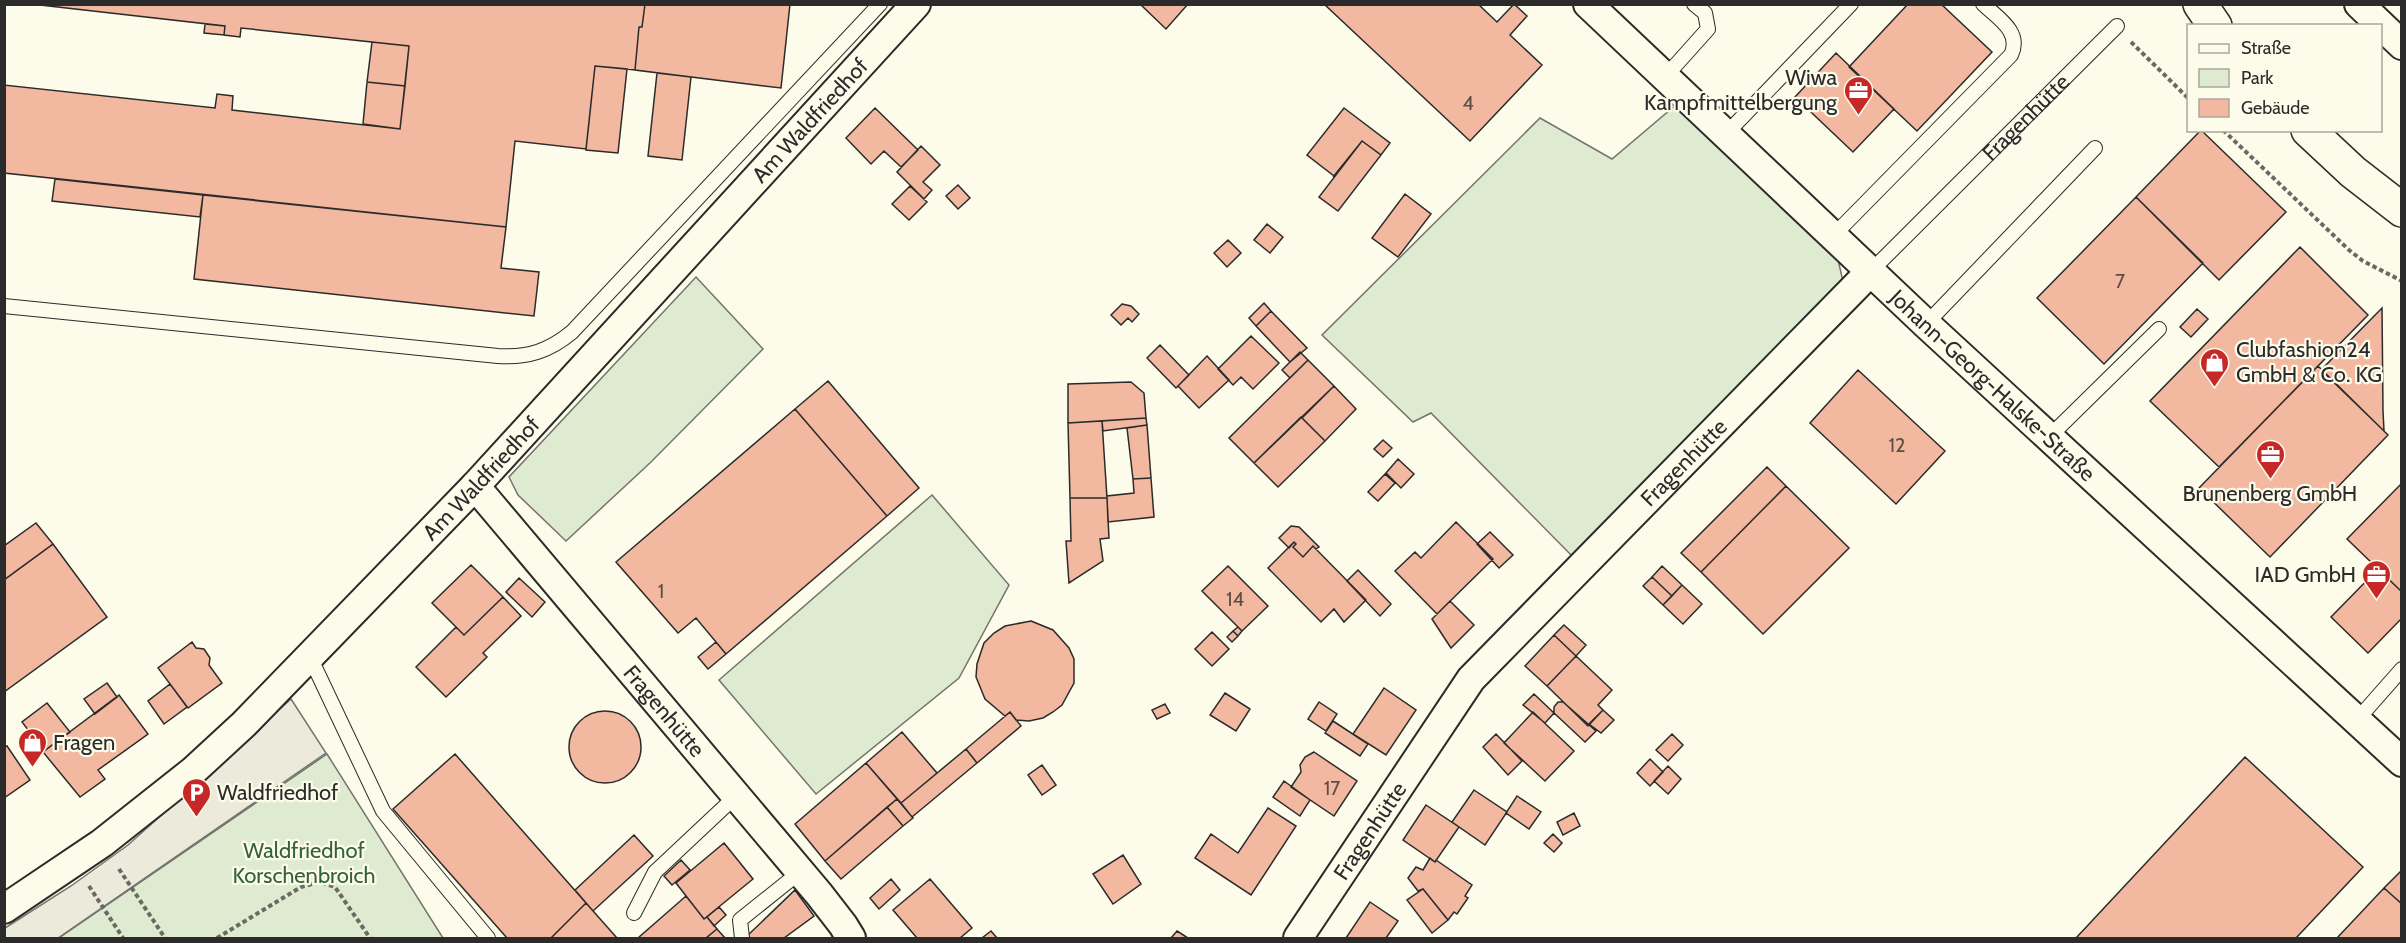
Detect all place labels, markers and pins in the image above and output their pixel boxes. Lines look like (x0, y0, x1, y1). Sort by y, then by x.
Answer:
place label: Wiwa Kampfmittelbergung (1644, 64, 1838, 116)
office icon: Wiwa Kampfmittelbergung (1842, 74, 1874, 116)
place label: Clubfashion24 GmbH & Co. KG (2236, 336, 2382, 388)
shop icon: Clubfashion24 GmbH & Co. KG (2199, 346, 2231, 388)
office icon: Brunenberg GmbH (2254, 438, 2286, 480)
place label: Brunenberg GmbH (2183, 480, 2357, 507)
office icon: IAD GmbH (2361, 558, 2393, 600)
place label: IAD GmbH (2255, 561, 2356, 588)
shop icon: Fragen (16, 726, 48, 768)
place label: Fragen (53, 729, 115, 756)
parking icon: Waldfriedhof (180, 776, 212, 818)
place label: Waldfriedhof (217, 779, 338, 806)

